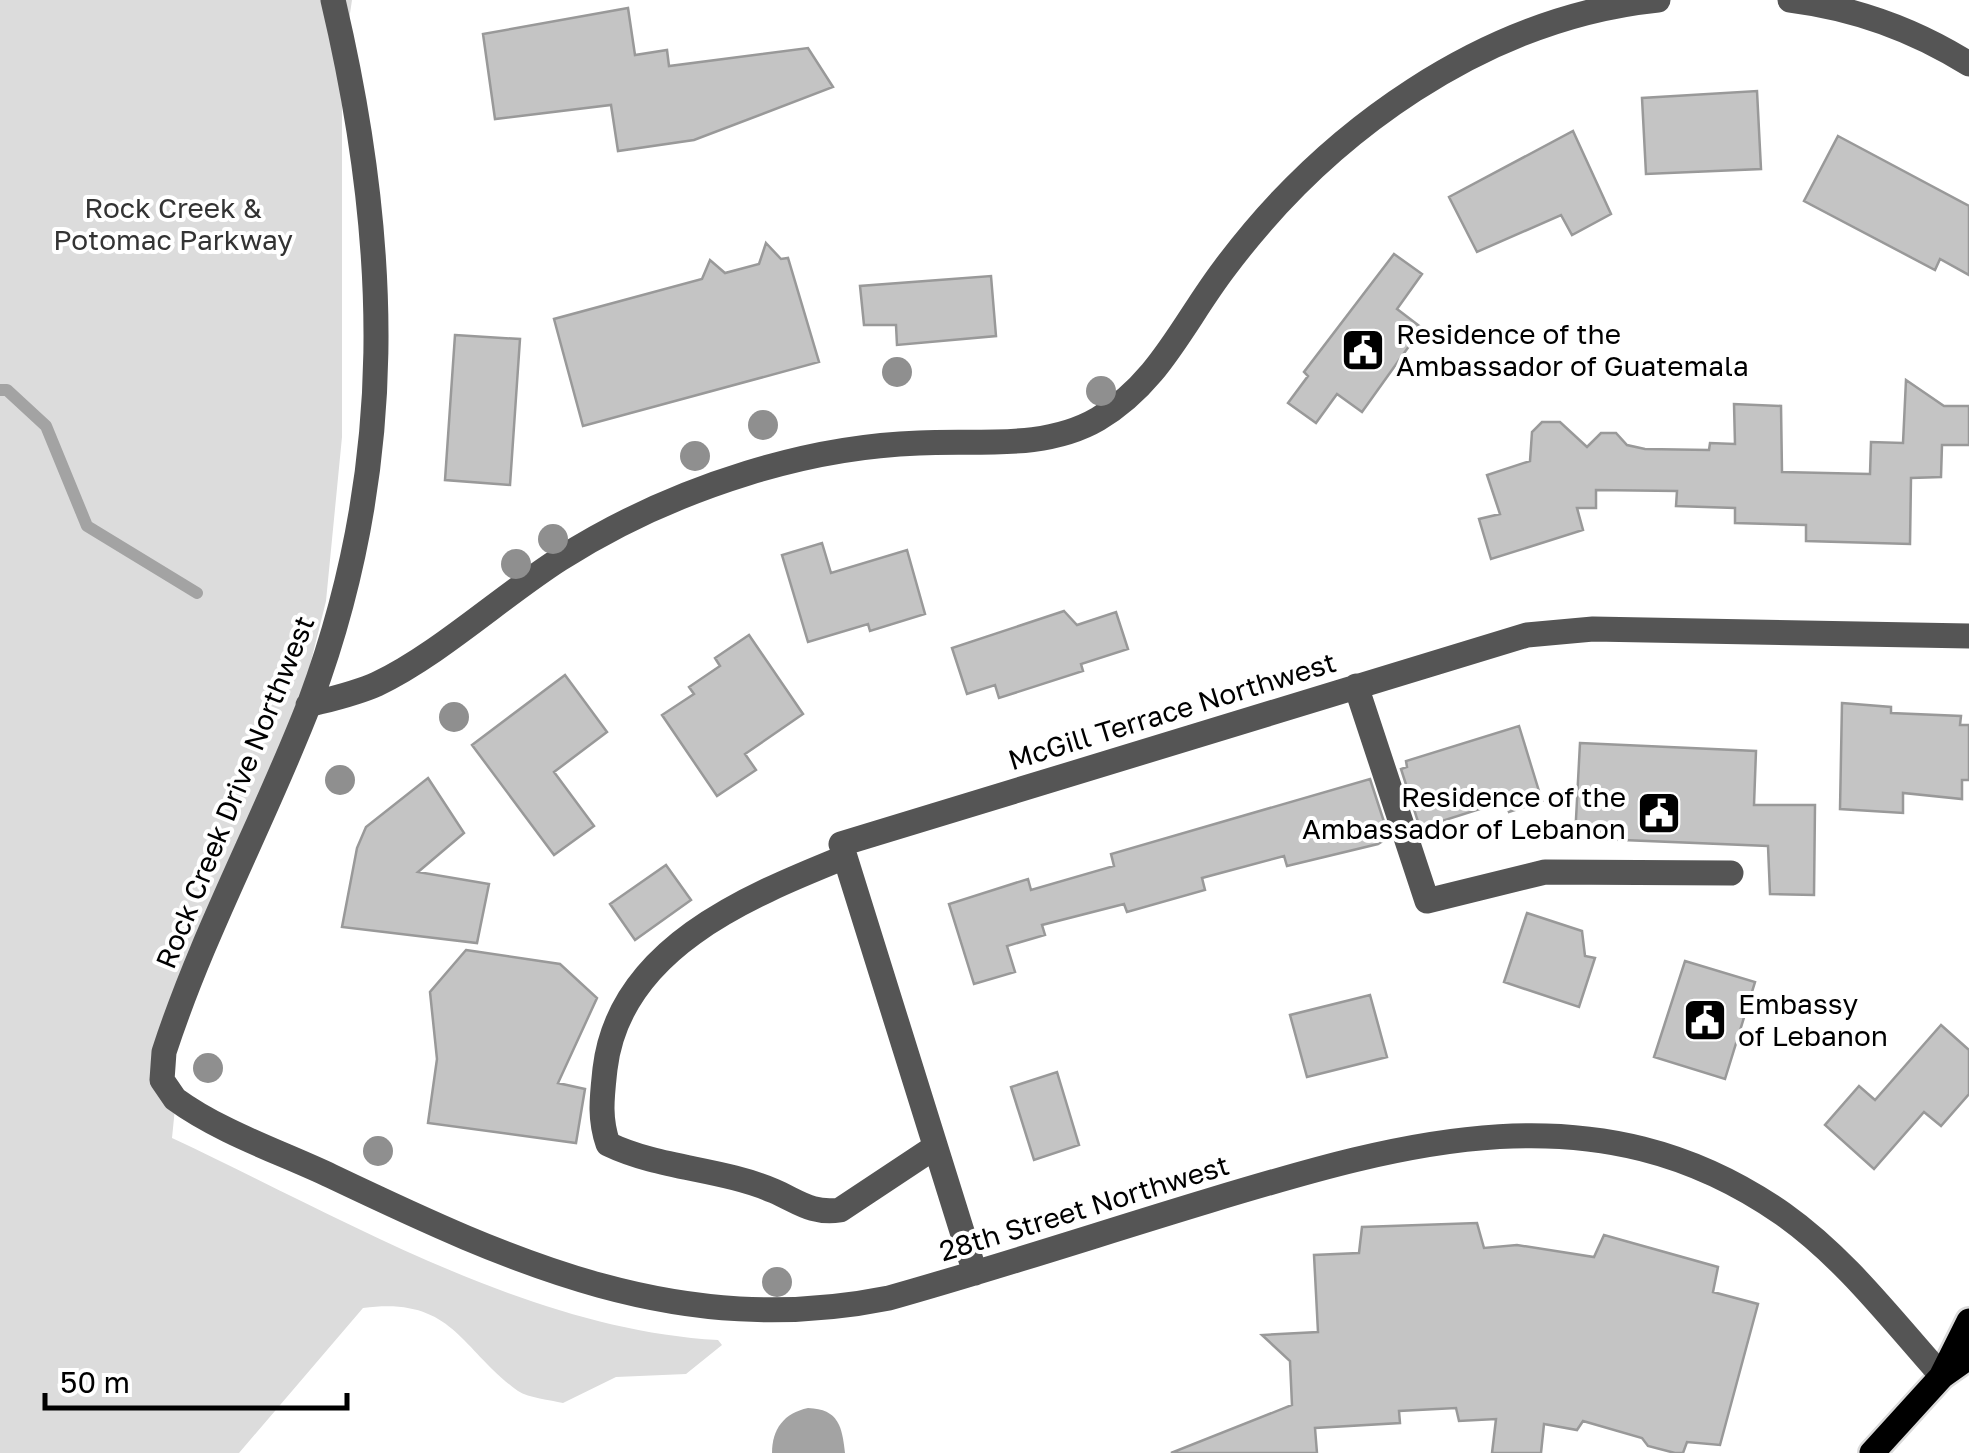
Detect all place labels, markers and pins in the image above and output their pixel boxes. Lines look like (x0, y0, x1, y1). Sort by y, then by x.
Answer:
place label: Residence of the Ambassador of Guatemala (1396, 317, 1749, 382)
public building icon: Residence of the Ambassador of Guatemala (1340, 327, 1386, 373)
place label: Residence of the Ambassador of Lebanon (1302, 780, 1626, 845)
public building icon: Residence of the Ambassador of Lebanon (1636, 790, 1682, 836)
place label: Embassy of Lebanon (1738, 987, 1888, 1052)
public building icon: Embassy of Lebanon (1682, 997, 1728, 1043)

